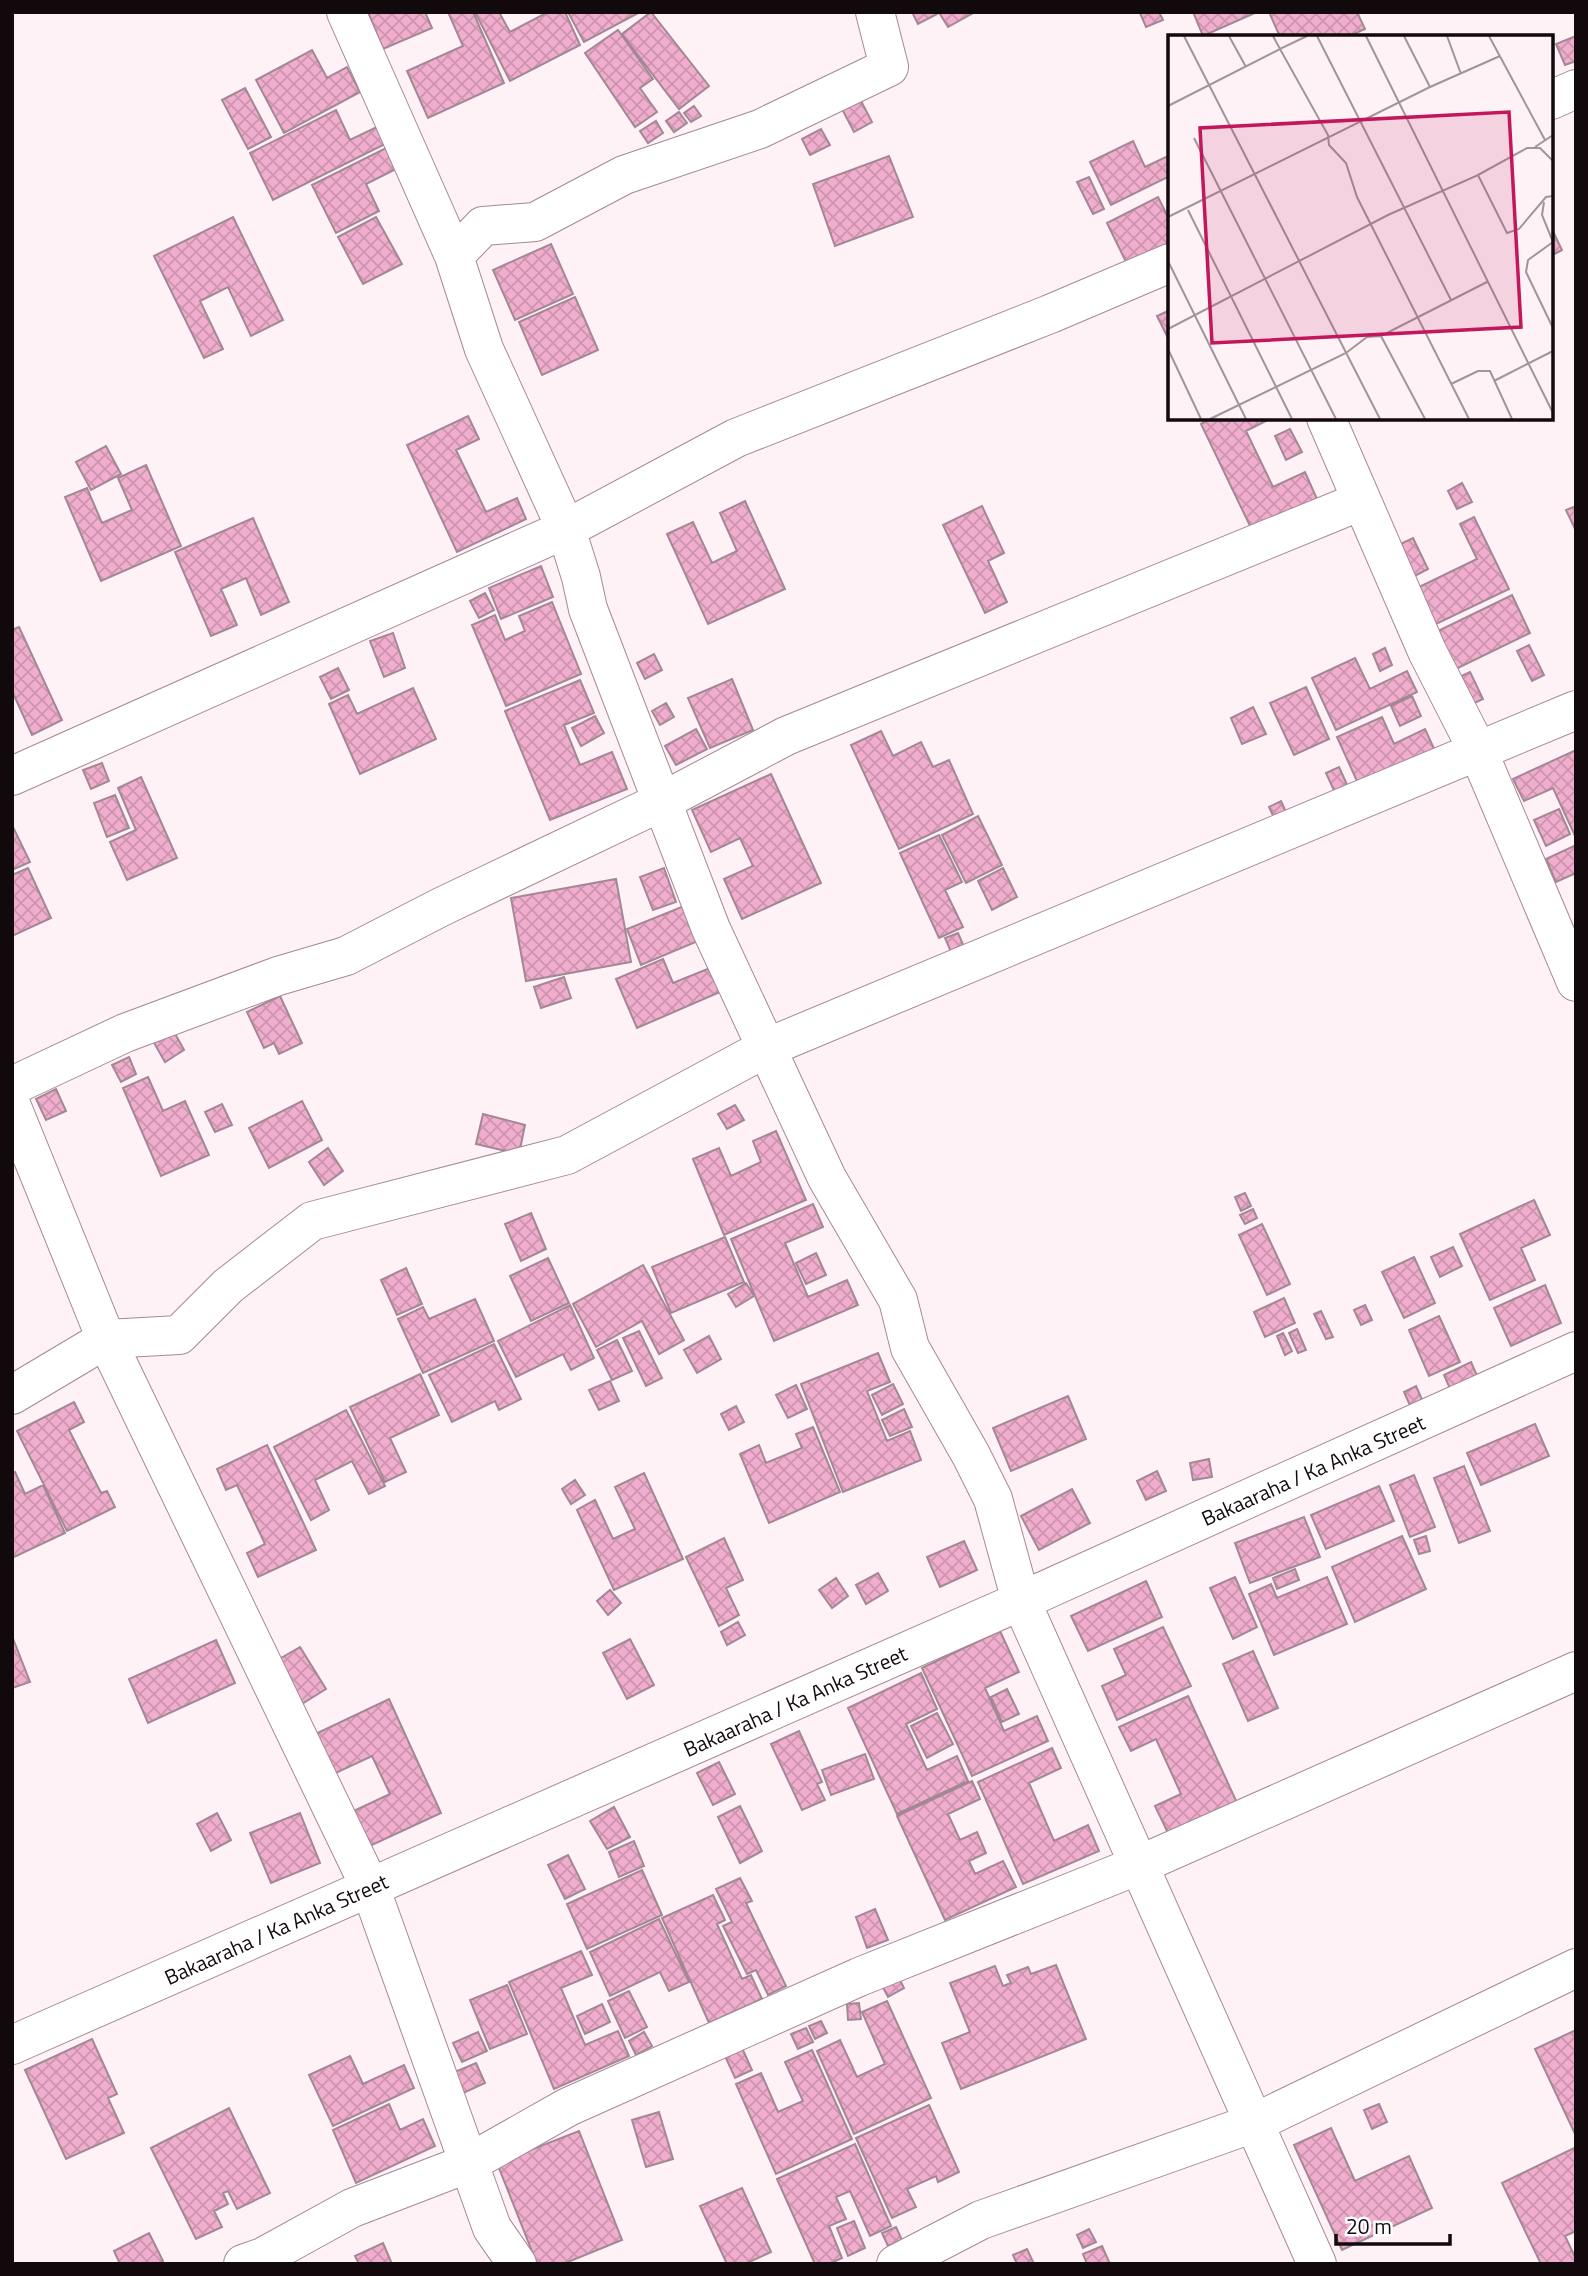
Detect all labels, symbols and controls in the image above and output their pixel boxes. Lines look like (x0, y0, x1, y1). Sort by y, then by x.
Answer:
inset map (1168, 35, 1553, 420)
street label: Bakaaraha / Ka Anka Street (1196, 1406, 1431, 1534)
street label: Bakaaraha / Ka Anka Street (678, 1637, 913, 1765)
street label: Bakaaraha / Ka Anka Street (159, 1865, 394, 1993)
scale bar (1336, 2202, 1450, 2246)
text: 20 m (1346, 2210, 1392, 2242)

